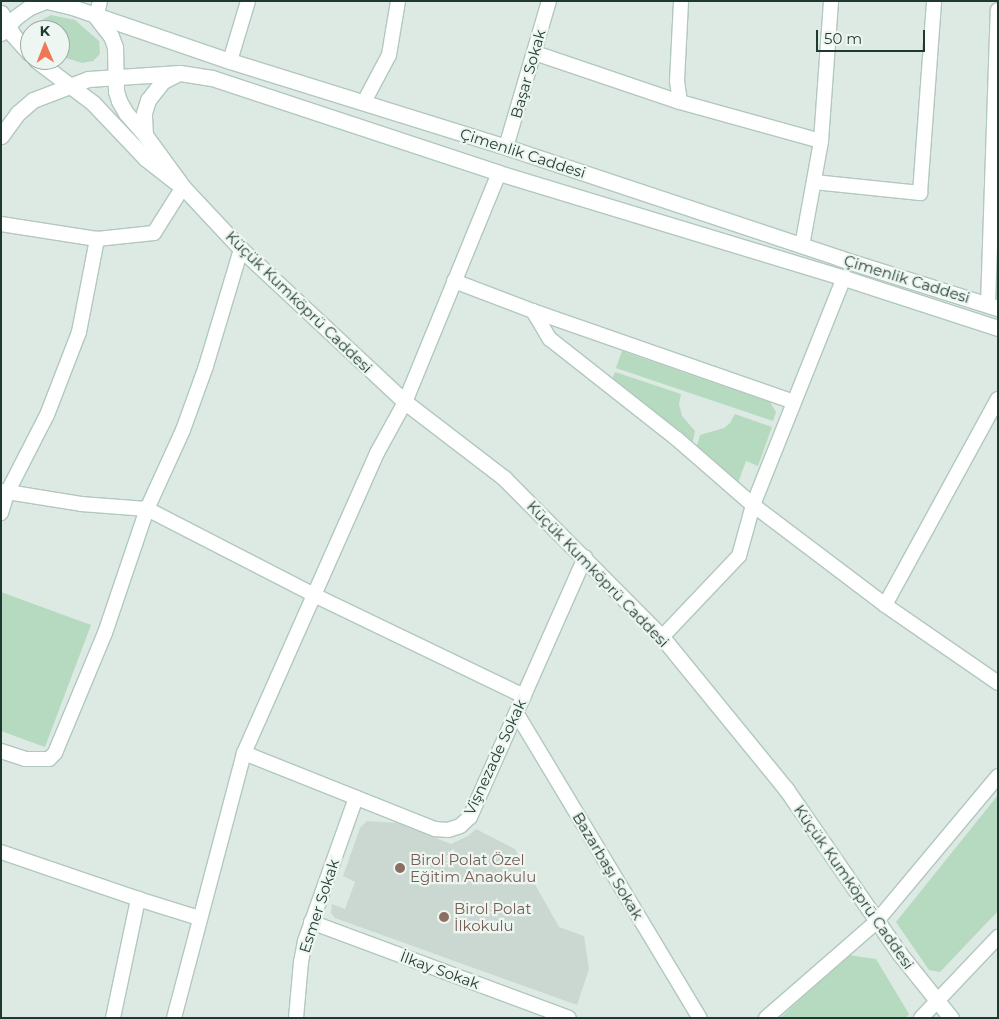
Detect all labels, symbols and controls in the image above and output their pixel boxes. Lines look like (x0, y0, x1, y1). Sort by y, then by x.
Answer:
north arrow (20, 20, 70, 70)
scale bar (819, 20, 928, 52)
text: K (39, 22, 50, 40)
street label: Başar Sokak (507, 28, 549, 120)
text: 50 m (824, 29, 862, 48)
street label: Çimenlik Caddesi (458, 124, 588, 182)
street label: Küçük Kumköprü Caddesi (222, 227, 376, 377)
street label: Çimenlik Caddesi (842, 251, 972, 307)
street label: Küçük Kumköprü Caddesi (523, 497, 673, 651)
street label: Vişnezade Sokak (460, 696, 530, 818)
street label: Küçük Kumköprü Caddesi (790, 801, 918, 973)
street label: Bazarbaşı Sokak (569, 809, 647, 923)
place label: Birol Polat Özel Eğitim Anaokulu (410, 850, 536, 885)
street label: Esmer Sokak (295, 857, 343, 955)
marker: Birol Polat Özel Eğitim Anaokulu (394, 862, 406, 874)
place label: Birol Polat İlkokulu (454, 899, 531, 934)
marker: Birol Polat İlkokulu (438, 911, 450, 923)
street label: İlkay Sokak (398, 947, 482, 993)

